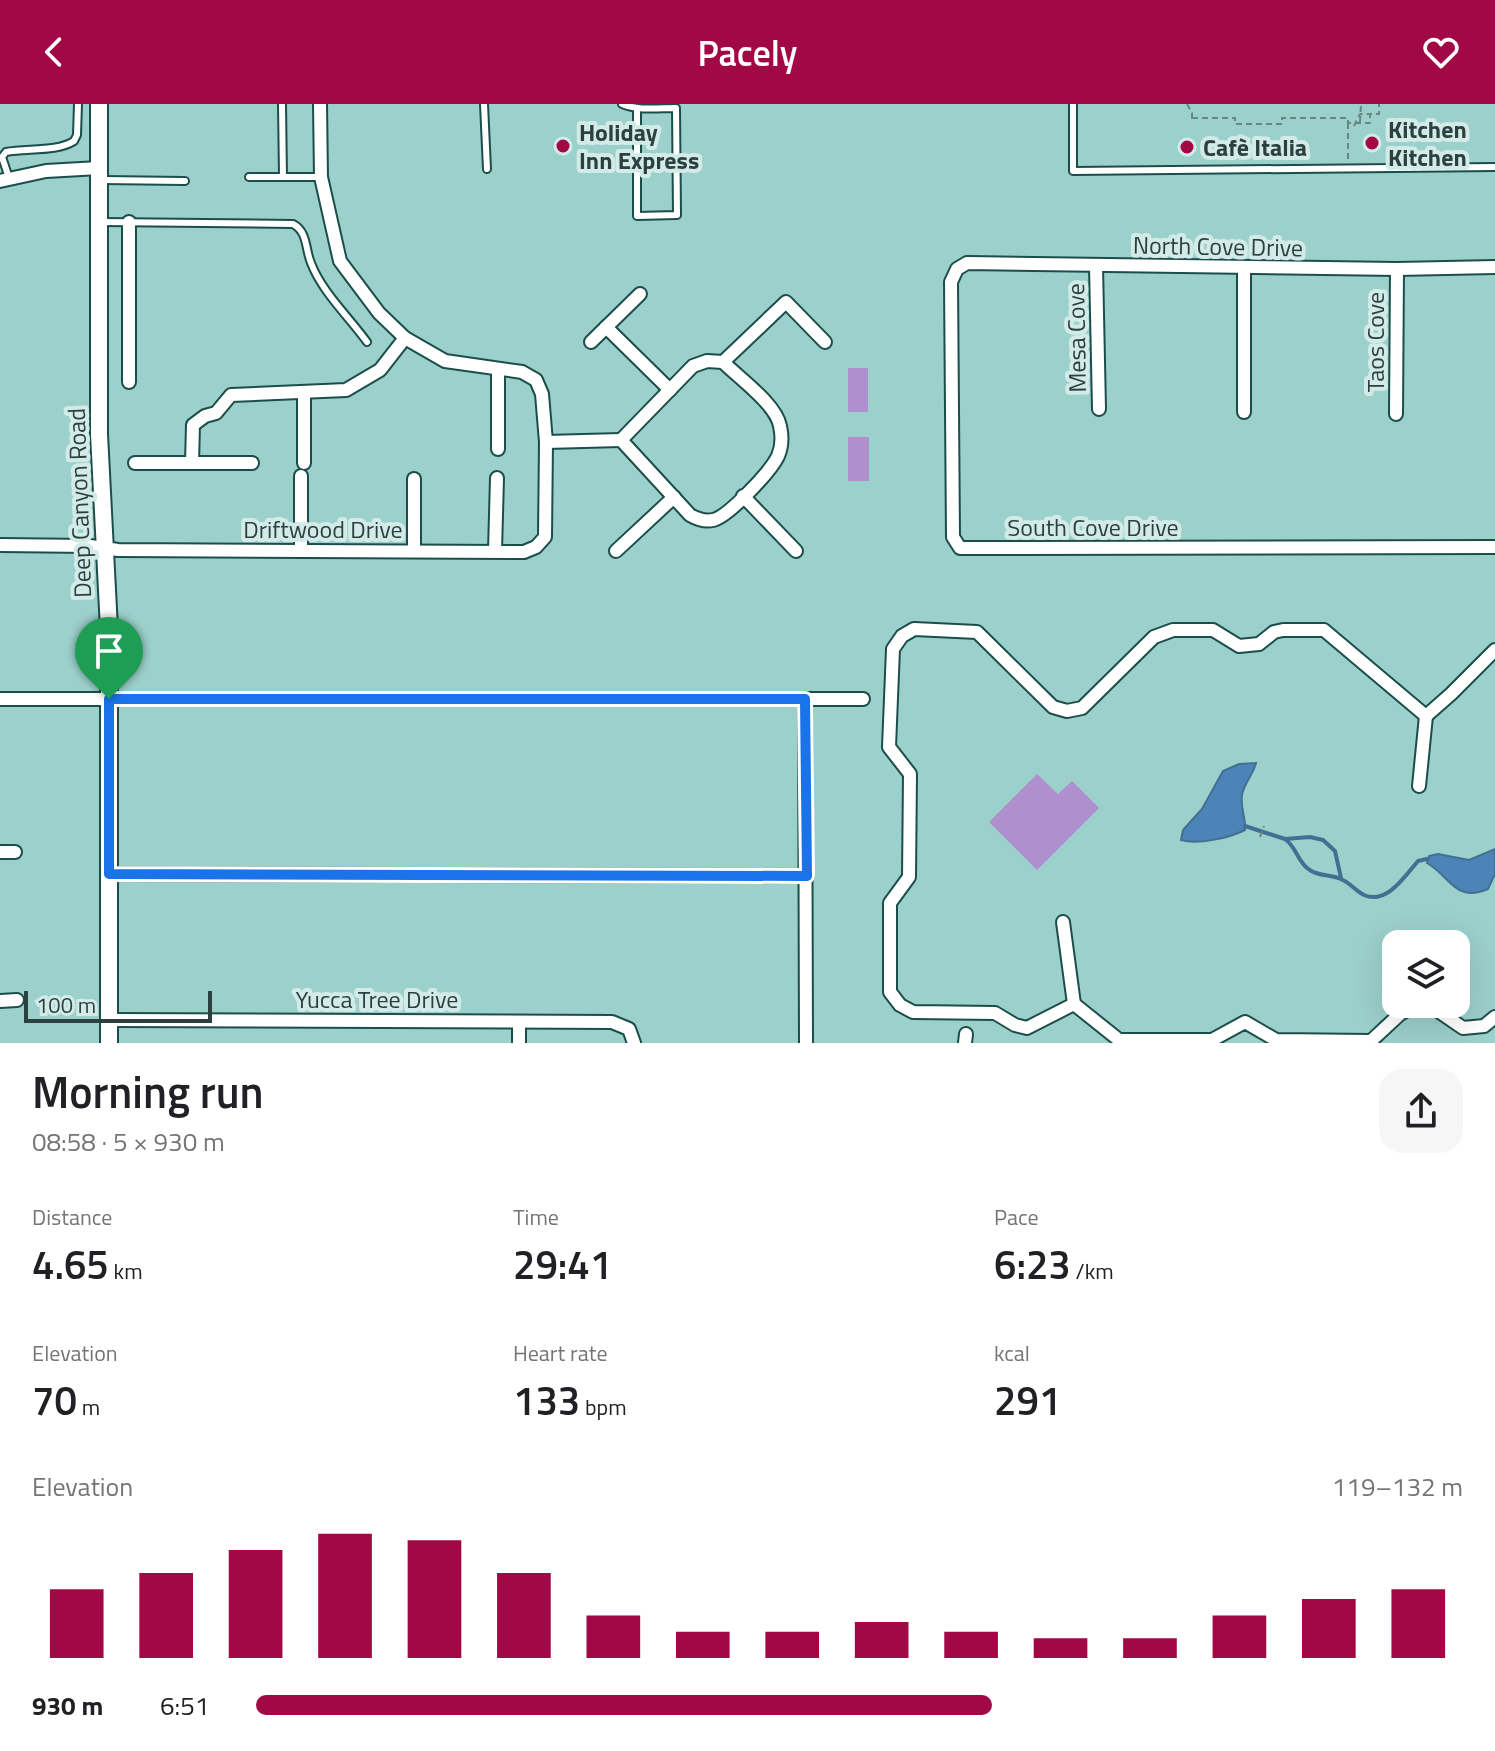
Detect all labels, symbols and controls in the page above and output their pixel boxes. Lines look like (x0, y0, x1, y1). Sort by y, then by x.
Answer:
text: Pacely (697, 25, 798, 80)
icon: back (32, 30, 76, 74)
icon: heart (1419, 30, 1463, 74)
place label: Kitchen Kitchen (1388, 111, 1467, 175)
place label: Holiday Inn Express (579, 114, 699, 178)
place label: Cafè Italia (1203, 129, 1307, 165)
marker: Kitchen Kitchen (1363, 134, 1381, 152)
marker: Holiday Inn Express (554, 137, 572, 155)
marker: Cafè Italia (1178, 138, 1196, 156)
street label: North Cove Drive (1133, 227, 1303, 265)
street label: Mesa Cove (1057, 283, 1095, 393)
street label: Taos Cove (1357, 292, 1393, 392)
street label: Deep Canyon Road (58, 408, 100, 598)
street label: South Cove Drive (1007, 509, 1179, 545)
street label: Driftwood Drive (243, 511, 403, 547)
pin (75, 617, 143, 699)
icon: arrive (87, 629, 131, 673)
map controls (1382, 930, 1470, 1018)
button: layers (1382, 930, 1470, 1018)
street label: Yucca Tree Drive (296, 981, 458, 1017)
scale bar (24, 987, 212, 1023)
text: 100 m (36, 988, 96, 1022)
text: Morning run (32, 1058, 264, 1125)
button: share (1379, 1069, 1463, 1153)
text: 08:58 · 5 × 930 m (32, 1122, 225, 1161)
text: Distance (32, 1200, 112, 1234)
text: Time (513, 1200, 559, 1234)
text: Pace (994, 1200, 1039, 1234)
text: 4.65 (32, 1234, 109, 1295)
text: 29:41 (513, 1234, 612, 1295)
text: 6:23 (994, 1234, 1071, 1295)
text: km (109, 1254, 143, 1288)
text: /km (1071, 1254, 1114, 1288)
text: Elevation (32, 1336, 118, 1370)
text: Heart rate (513, 1336, 608, 1370)
text: kcal (994, 1336, 1030, 1370)
text: 70 (32, 1370, 77, 1431)
text: 133 (513, 1370, 580, 1431)
text: 291 (994, 1370, 1061, 1431)
text: m (77, 1390, 100, 1424)
text: bpm (580, 1390, 627, 1424)
text: Elevation (32, 1467, 133, 1506)
text: 119–132 m (1332, 1467, 1463, 1506)
text: 930 m (32, 1686, 103, 1725)
text: 6:51 (160, 1686, 209, 1725)

